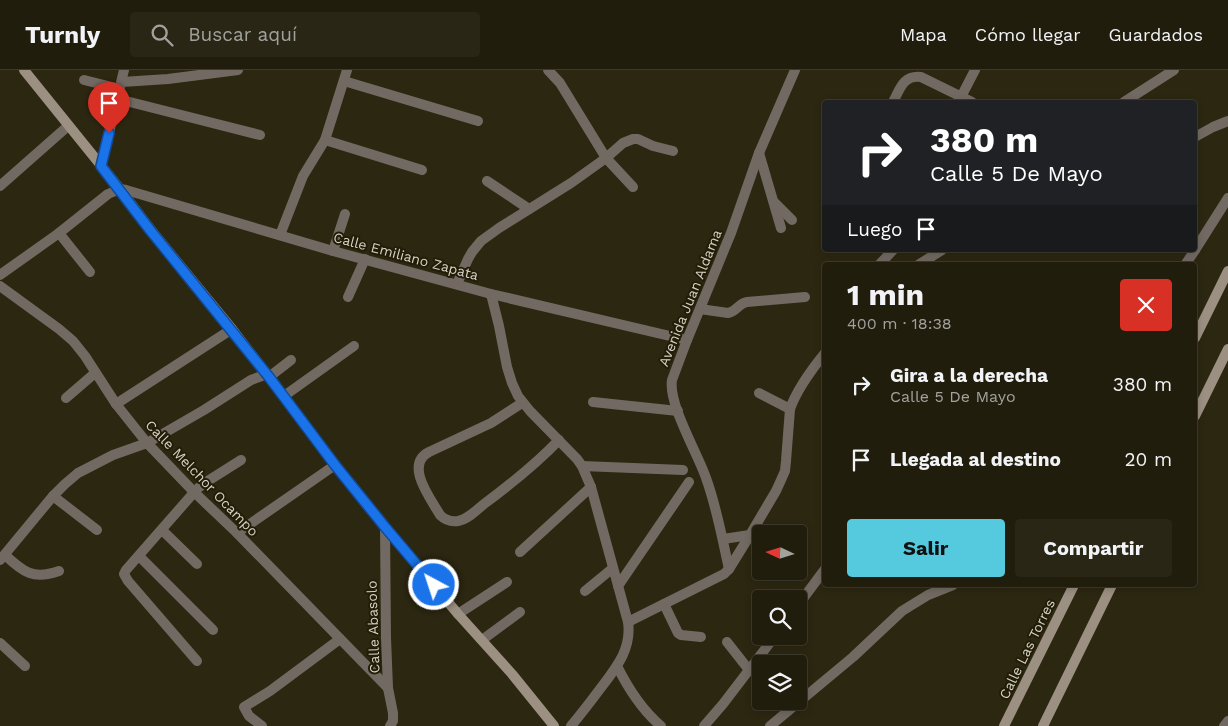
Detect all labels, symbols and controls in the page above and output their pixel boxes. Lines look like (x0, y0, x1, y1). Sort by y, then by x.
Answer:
search box (130, 12, 480, 57)
text: Turnly (25, 21, 100, 49)
icon: search (148, 21, 176, 49)
text: Buscar aquí (188, 23, 297, 46)
text: Mapa (900, 24, 947, 45)
text: Cómo llegar (975, 24, 1081, 45)
text: Guardados (1109, 24, 1203, 45)
pin (88, 82, 130, 133)
icon: arrive (95, 89, 123, 117)
text: 380 m (930, 119, 1038, 161)
icon: right (847, 120, 912, 185)
text: Calle 5 De Mayo (930, 161, 1103, 186)
icon: arrive (912, 215, 940, 243)
text: Luego (847, 218, 902, 241)
street label: Avenida Juan Aldama (655, 227, 725, 369)
street label: Calle Emiliano Zapata (332, 229, 480, 283)
text: 1 min (847, 277, 924, 312)
button: close (1120, 279, 1172, 331)
text: 400 m · 18:38 (847, 314, 952, 333)
text: Gira a la derecha (890, 364, 1048, 387)
icon: right (847, 371, 875, 399)
text: 380 m (1113, 373, 1172, 396)
text: Calle 5 De Mayo (890, 387, 1016, 406)
street label: Calle Melchor Ocampo (142, 417, 262, 539)
icon: arrive (847, 446, 875, 474)
text: Llegada al destino (890, 448, 1061, 471)
text: 20 m (1125, 448, 1172, 471)
button: Salir (847, 519, 1005, 577)
button: Compartir (1015, 519, 1172, 577)
north arrow (752, 525, 808, 580)
map controls (752, 525, 807, 710)
position arrow (407, 558, 459, 610)
street label: Calle Abasolo (363, 580, 383, 674)
button: search (752, 590, 807, 645)
street label: Calle Las Torres (996, 597, 1058, 701)
button: layers (752, 655, 807, 710)

